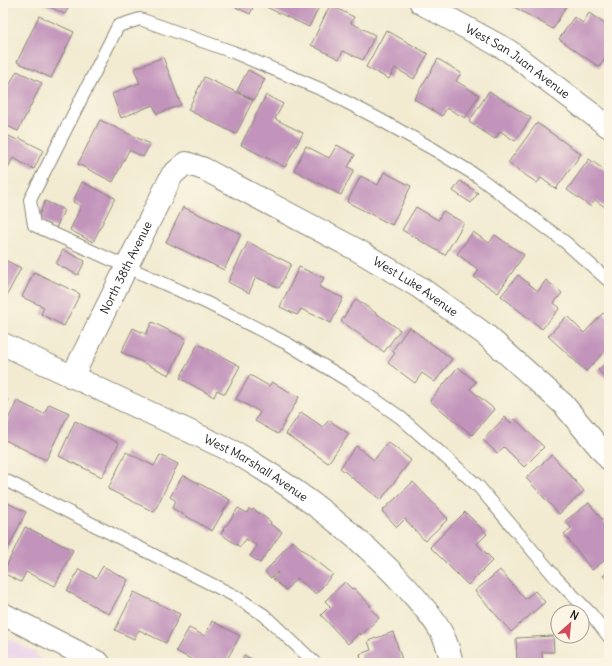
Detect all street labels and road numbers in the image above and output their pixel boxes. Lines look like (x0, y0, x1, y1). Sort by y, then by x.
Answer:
street label: West San Juan Avenue (463, 21, 573, 101)
street label: North 38th Avenue (96, 219, 155, 316)
street label: West Luke Avenue (371, 253, 461, 319)
street label: West Marshall Avenue (202, 431, 311, 505)

